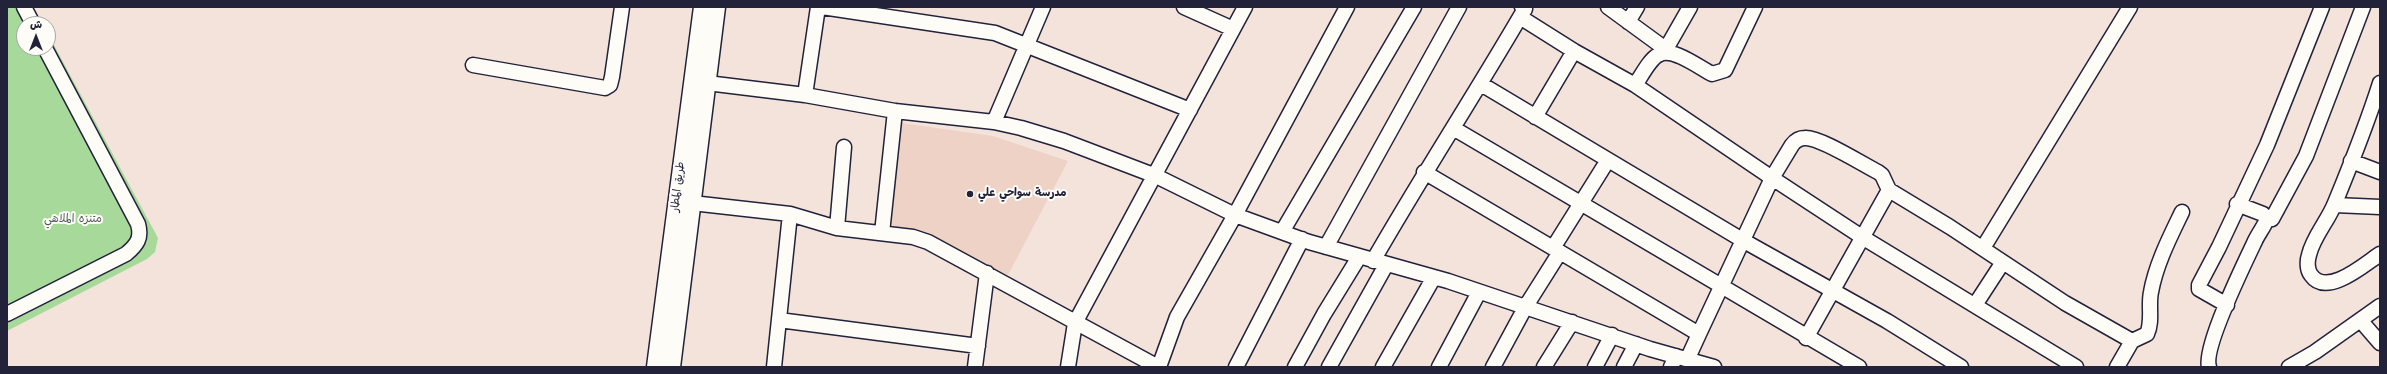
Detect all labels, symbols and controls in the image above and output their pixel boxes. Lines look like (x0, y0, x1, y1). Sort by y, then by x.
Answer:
north arrow (16, 16, 56, 56)
text: ش (30, 16, 42, 34)
street label: طريق المطار (669, 161, 689, 213)
place label: مدرسة سواحي علي (978, 187, 1066, 201)
marker: مدرسة سواحي علي (965, 189, 975, 199)
park label: متنزه الملاهي (44, 213, 102, 227)

